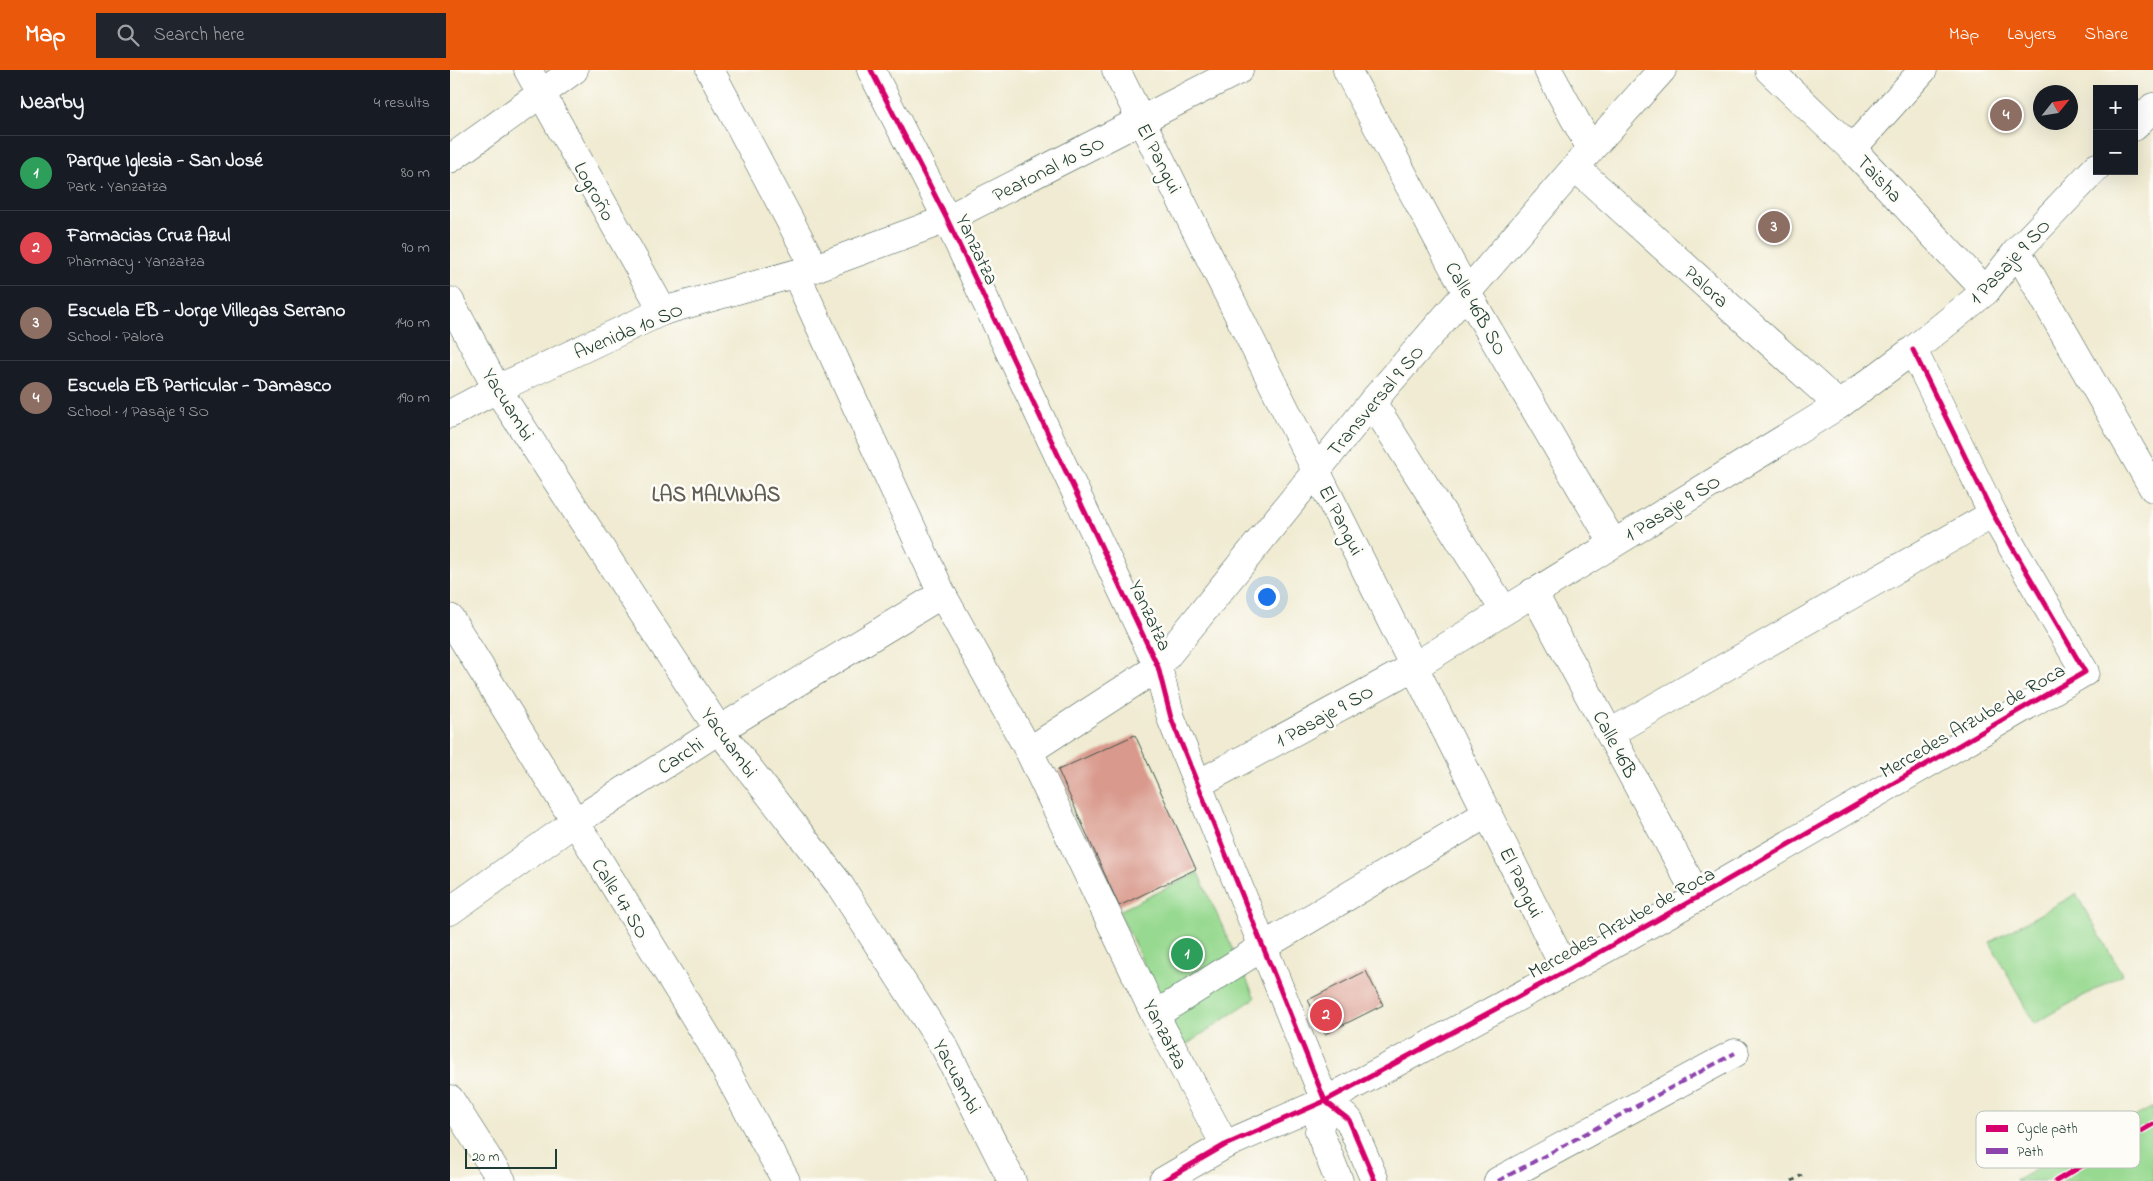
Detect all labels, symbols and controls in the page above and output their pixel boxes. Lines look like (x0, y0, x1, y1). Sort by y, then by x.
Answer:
search box (96, 13, 446, 58)
text: Map (25, 18, 66, 53)
icon: search (114, 21, 142, 49)
text: Search here (154, 22, 245, 49)
text: Map (1949, 22, 1979, 48)
text: Layers (2007, 22, 2057, 48)
text: Share (2085, 22, 2128, 48)
north arrow (2033, 85, 2078, 130)
map controls (2093, 85, 2138, 175)
button: + (2093, 85, 2138, 130)
text: Nearby (20, 88, 84, 118)
text: 4 results (374, 91, 430, 115)
pin: 4 (1990, 96, 2022, 134)
street label: El Pangui (1127, 119, 1188, 200)
street label: Peatonal 10 SO (988, 130, 1110, 211)
button: − (2093, 130, 2138, 175)
text: Parque Iglesia - San José (67, 148, 263, 175)
street label: Taisha (1848, 149, 1908, 210)
street label: Logroño (564, 157, 621, 228)
text: 1 (33, 161, 39, 185)
text: 80 m (401, 161, 430, 185)
text: Park · Yanzatza (67, 175, 167, 199)
pin: 3 (1758, 208, 1790, 246)
street label: Yanzatza (947, 210, 1005, 290)
street label: 1 Pasaje 9 SO (1963, 213, 2058, 312)
text: Farmacias Cruz Azul (67, 223, 231, 250)
text: 2 (32, 236, 40, 260)
text: 90 m (402, 236, 430, 260)
text: Pharmacy · Yanzatza (67, 250, 205, 274)
street label: Calle 46B SO (1436, 257, 1513, 362)
street label: Palora (1676, 260, 1734, 316)
street label: Avenida 10 SO (570, 296, 688, 368)
text: Escuela EB - Jorge Villegas Serrano (67, 298, 345, 325)
text: 3 (33, 311, 39, 335)
text: 140 m (395, 311, 430, 335)
text: School · Palora (67, 325, 164, 349)
street label: Transversal 9 SO (1321, 339, 1432, 464)
street label: Yacuambi (473, 363, 541, 447)
text: Escuela EB Particular - Damasco (67, 373, 331, 400)
text: 4 (33, 386, 39, 410)
text: 190 m (397, 386, 430, 410)
text: School · 1 Pasaje 9 SO (67, 400, 209, 424)
street label: 1 Pasaje 9 SO (1620, 468, 1727, 550)
district label: LAS MALVINAS (652, 481, 781, 511)
street label: El Pangui (1309, 481, 1370, 562)
street label: Yanzatza (1120, 576, 1178, 656)
your location (1254, 584, 1280, 610)
street label: Mercedes Arzube de Roca (1875, 657, 2071, 787)
street label: 1 Pasaje 9 SO (1271, 678, 1380, 756)
street label: Yacuambi (693, 702, 763, 785)
street label: Calle 46B (1584, 706, 1644, 784)
street label: Carchi (653, 731, 710, 783)
street label: El Pangui (1489, 843, 1549, 924)
street label: Calle 47 SO (583, 854, 655, 945)
street label: Mercedes Arzube de Roca (1523, 861, 1721, 988)
pin: 1 (1171, 935, 1203, 973)
street label: Yanzatza (1134, 995, 1194, 1075)
pin: 2 (1310, 996, 1342, 1034)
street label: Yacuambi (924, 1035, 988, 1120)
legend (1976, 1111, 2140, 1168)
text: Cycle path (2017, 1119, 2078, 1141)
text: Path (2017, 1142, 2043, 1163)
scale bar (465, 1146, 558, 1169)
text: 20 m (472, 1147, 499, 1168)

